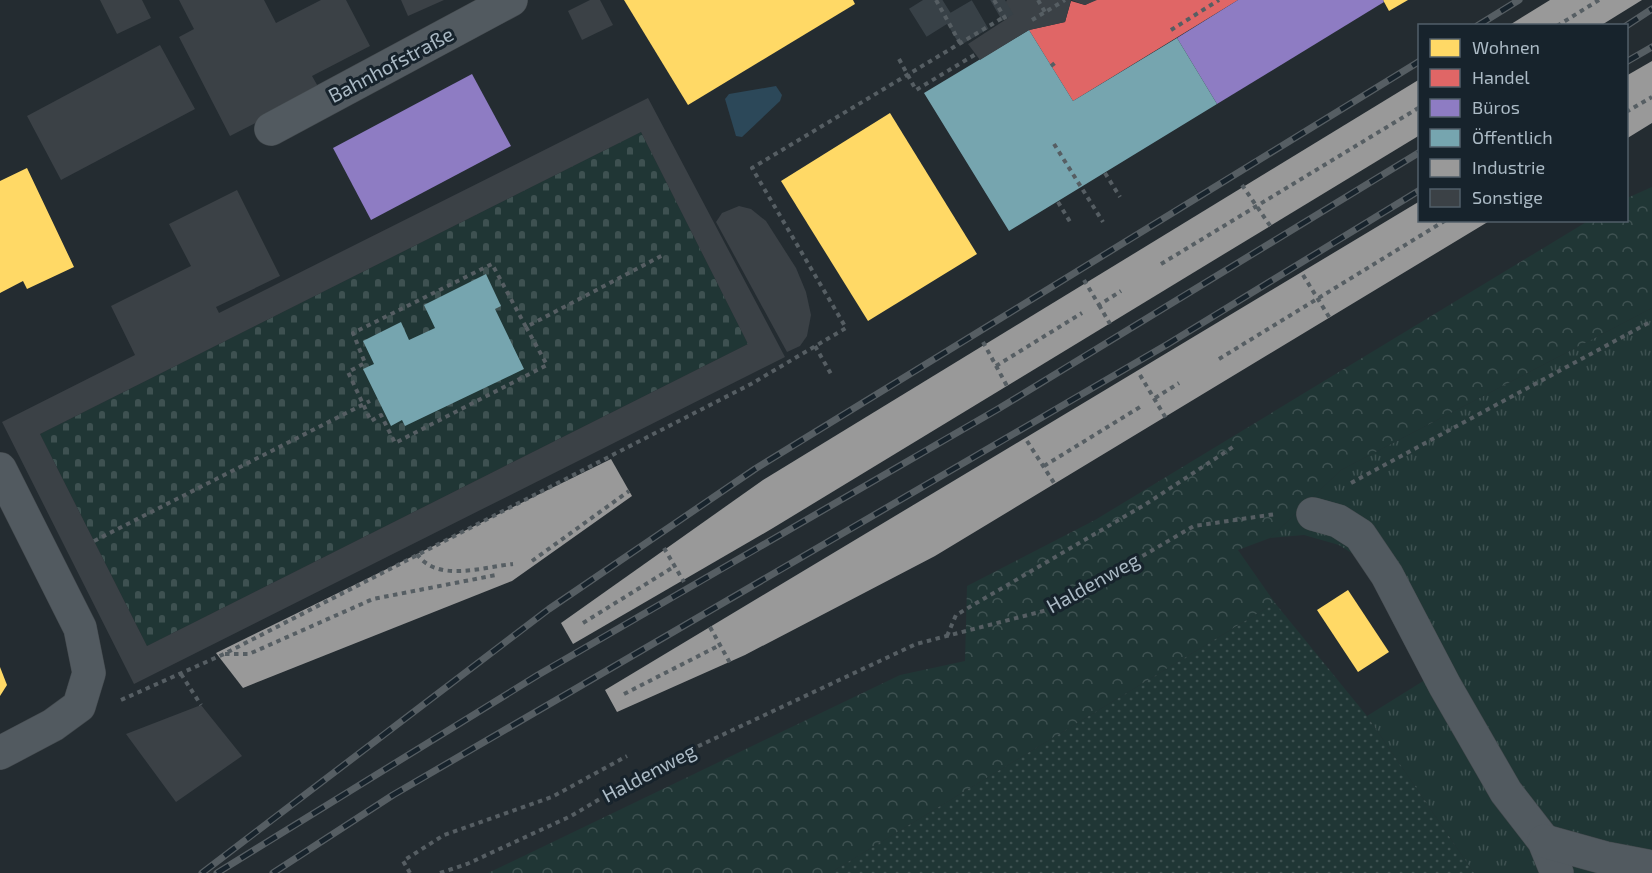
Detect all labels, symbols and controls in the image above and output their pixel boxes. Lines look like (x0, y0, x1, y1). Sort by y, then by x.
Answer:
street label: Bahnhofstraße (324, 21, 457, 107)
legend (1418, 24, 1628, 222)
text: Wohnen (1472, 36, 1540, 58)
text: Handel (1472, 66, 1530, 88)
text: Büros (1472, 96, 1520, 118)
text: Öffentlich (1472, 126, 1553, 148)
text: Industrie (1472, 156, 1545, 178)
text: Sonstige (1472, 186, 1543, 208)
street label: Haldenweg (1042, 547, 1143, 617)
street label: Haldenweg (598, 737, 699, 807)

